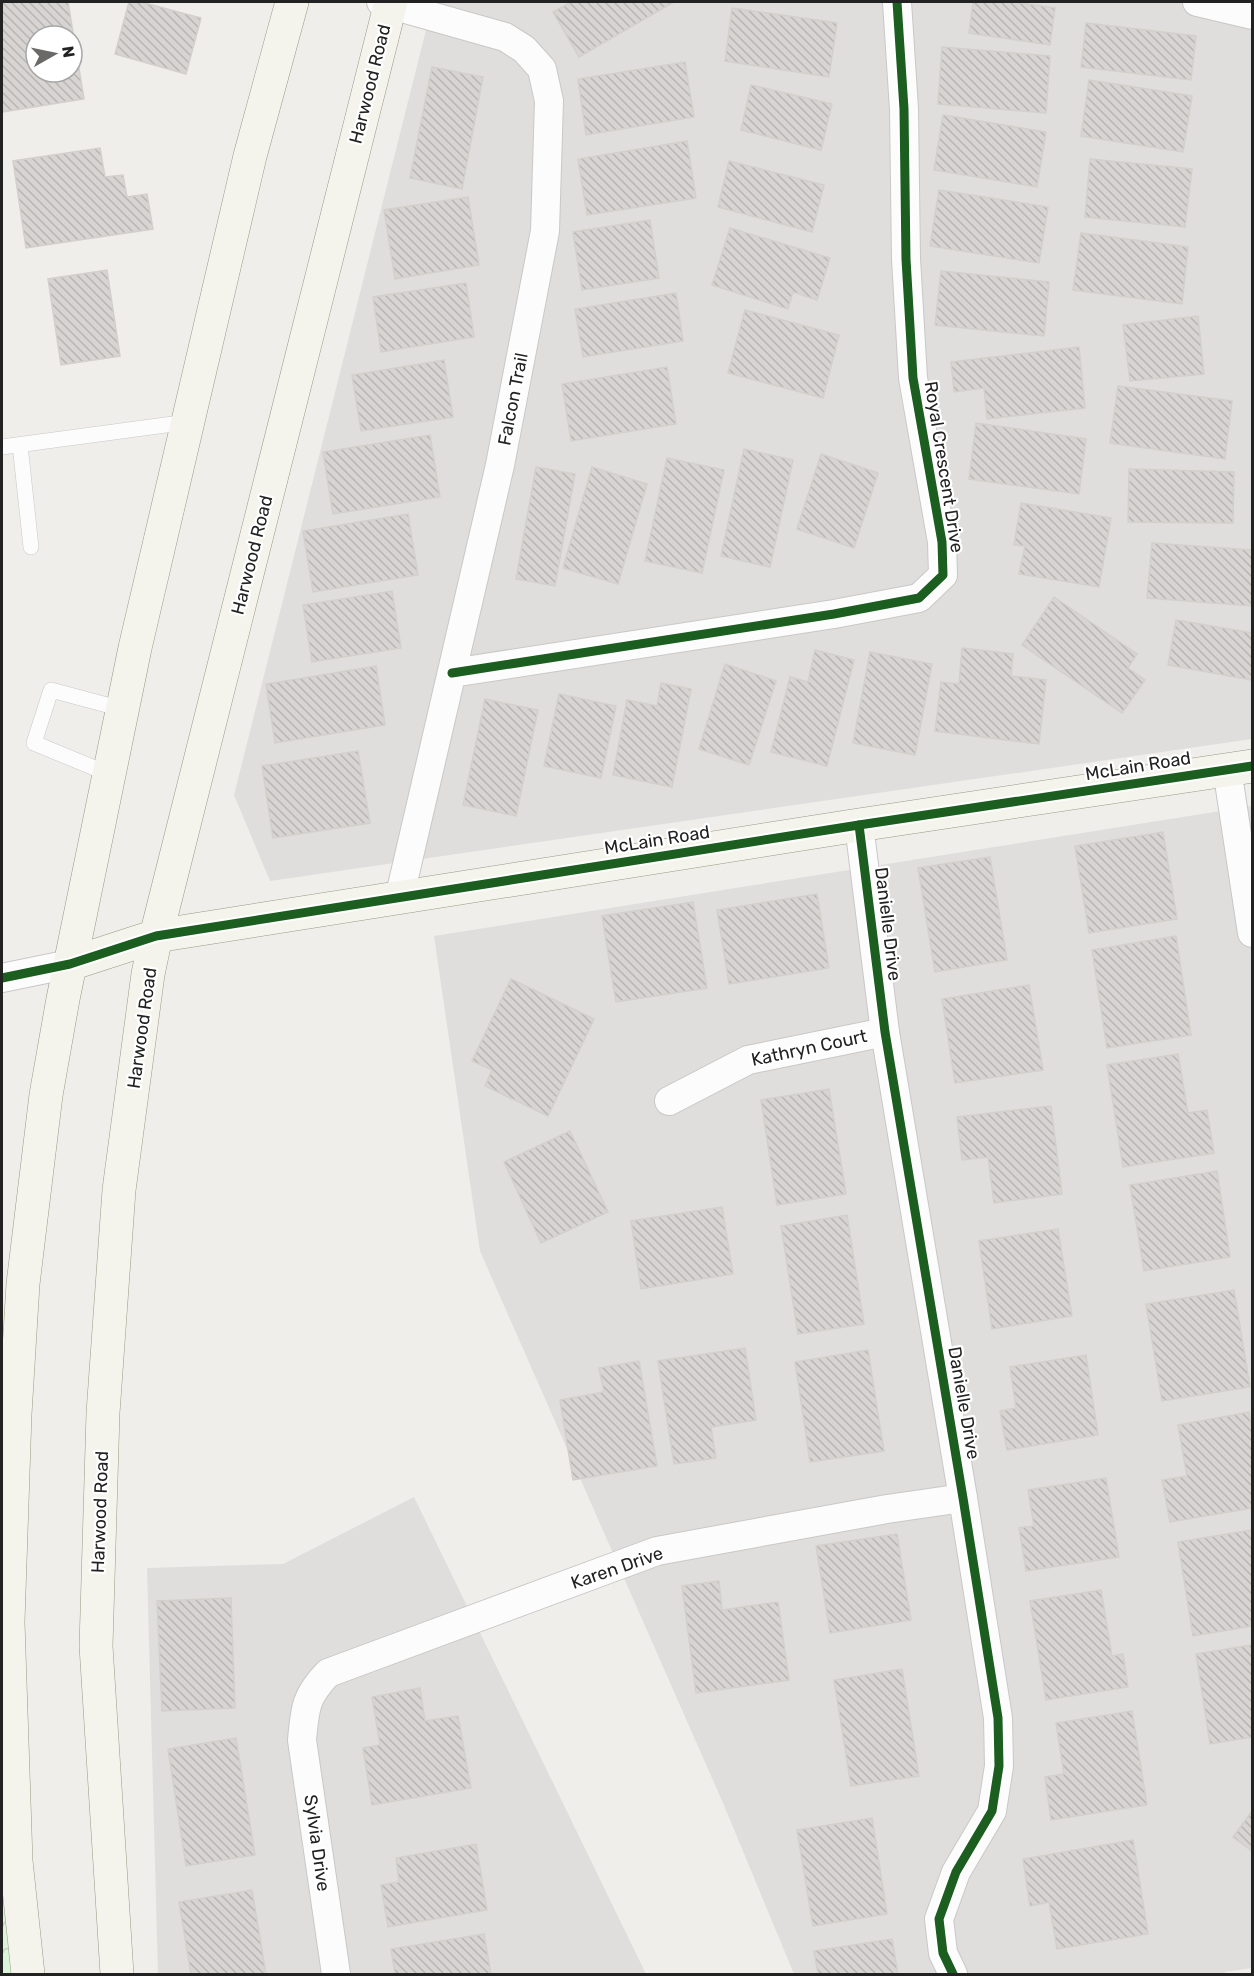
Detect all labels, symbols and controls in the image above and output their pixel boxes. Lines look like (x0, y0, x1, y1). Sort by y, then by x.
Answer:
street label: Harwood Road (345, 22, 395, 146)
north arrow (24, 24, 84, 84)
text: N (58, 45, 79, 59)
street label: Falcon Trail (493, 351, 533, 447)
street label: Royal Crescent Drive (920, 380, 968, 554)
street label: Harwood Road (227, 493, 277, 617)
street label: McLain Road (1084, 747, 1192, 785)
street label: McLain Road (603, 821, 711, 859)
street label: Danielle Drive (870, 866, 906, 982)
street label: Harwood Road (123, 966, 161, 1090)
street label: Kathryn Court (749, 1025, 869, 1071)
street label: Danielle Drive (943, 1345, 985, 1461)
street label: Harwood Road (87, 1451, 113, 1573)
street label: Karen Drive (568, 1542, 666, 1594)
street label: Sylvia Drive (299, 1793, 335, 1893)

